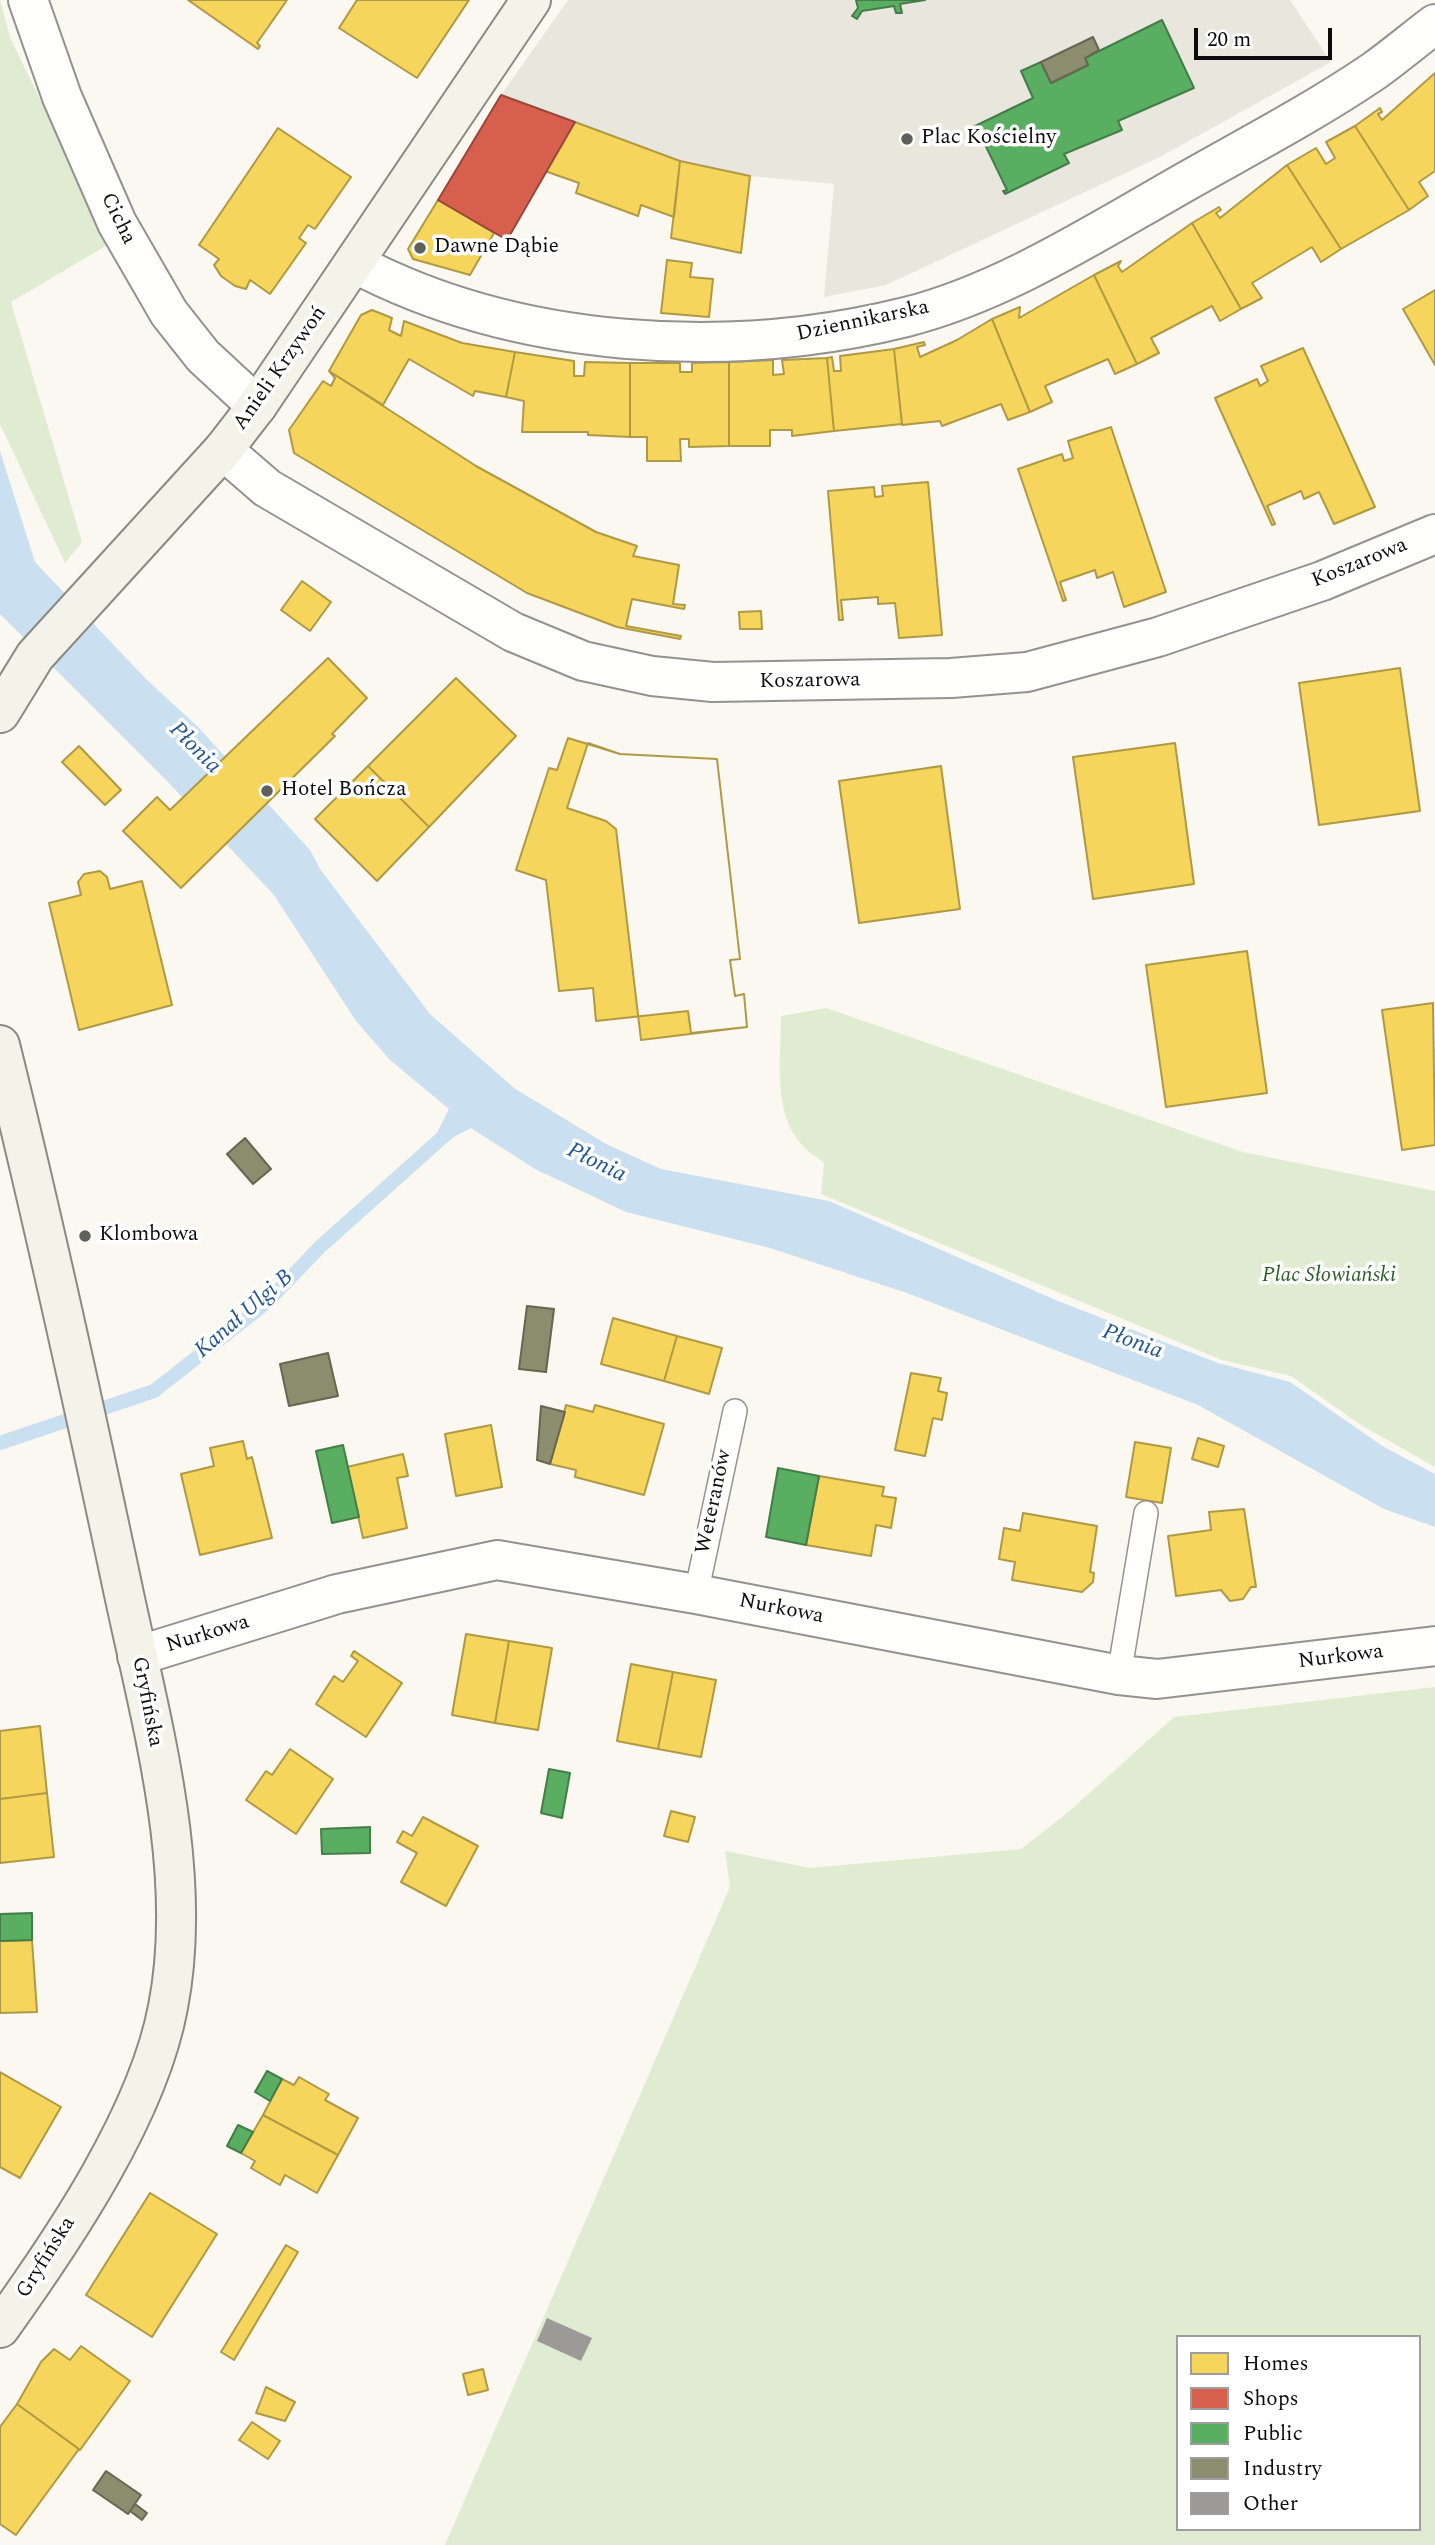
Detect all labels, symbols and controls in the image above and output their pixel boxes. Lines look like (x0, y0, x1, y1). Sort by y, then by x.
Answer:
scale bar (1197, 14, 1335, 58)
text: 20 m (1207, 24, 1251, 56)
place label: Plac Kościelny (921, 126, 1056, 152)
marker: Plac Kościelny (899, 131, 915, 147)
street label: Cicha (94, 189, 140, 249)
place label: Dawne Dąbie (434, 235, 559, 261)
marker: Dawne Dąbie (412, 240, 428, 256)
street label: Dziennikarska (794, 296, 932, 348)
street label: Anieli Krzywoń (229, 302, 333, 436)
street label: Koszarowa (1308, 533, 1412, 595)
street label: Koszarowa (759, 669, 861, 695)
water label: Płonia (162, 717, 226, 781)
place label: Hotel Bończa (281, 778, 406, 804)
marker: Hotel Bończa (259, 783, 275, 799)
water label: Płonia (562, 1138, 630, 1190)
place label: Klombowa (99, 1223, 198, 1249)
marker: Klombowa (77, 1228, 93, 1244)
park label: Plac Słowiański (1262, 1264, 1396, 1290)
water label: Kanał Ulgi B (190, 1265, 300, 1365)
water label: Płonia (1098, 1319, 1166, 1367)
street label: Weteranów (692, 1447, 738, 1557)
street label: Nurkowa (737, 1589, 825, 1631)
street label: Nurkowa (163, 1610, 253, 1660)
street label: Nurkowa (1297, 1640, 1385, 1676)
street label: Gryfińska (125, 1655, 167, 1749)
street label: Gryfińska (12, 2213, 82, 2303)
legend (1176, 2335, 1421, 2531)
text: Homes (1243, 2348, 1309, 2380)
text: Shops (1243, 2383, 1299, 2415)
text: Public (1243, 2418, 1303, 2450)
text: Industry (1243, 2453, 1322, 2485)
text: Other (1243, 2488, 1298, 2520)

